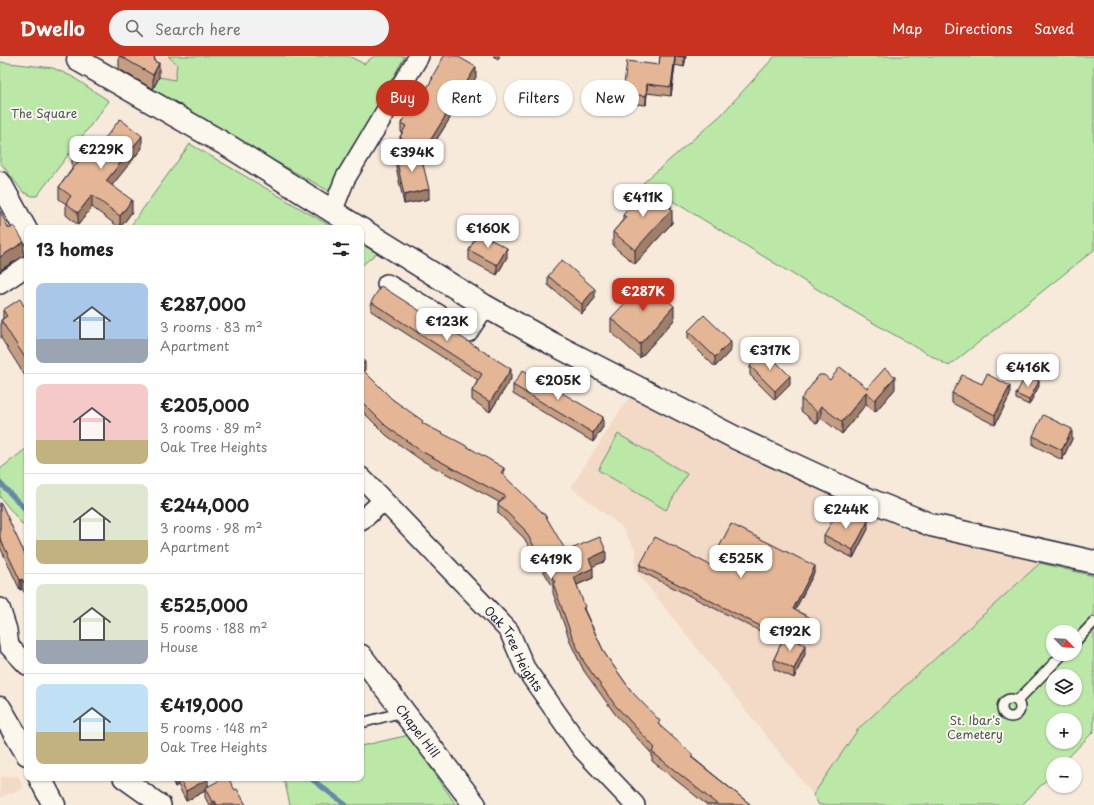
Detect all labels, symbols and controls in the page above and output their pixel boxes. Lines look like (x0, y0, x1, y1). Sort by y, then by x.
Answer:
search box (109, 10, 389, 46)
text: Dwello (20, 14, 85, 42)
icon: search (123, 17, 145, 39)
text: Search here (155, 17, 241, 40)
text: Map (892, 18, 922, 39)
text: Directions (944, 18, 1012, 39)
text: Saved (1034, 18, 1074, 39)
chip: Buy (376, 80, 429, 116)
chip: Rent (437, 80, 496, 116)
chip: Filters (504, 80, 573, 116)
chip: New (581, 80, 639, 116)
park label: The Square (11, 104, 77, 122)
pin: €229K (73, 136, 129, 170)
text: €229K (78, 139, 124, 158)
pin: €394K (384, 139, 440, 173)
text: €394K (390, 142, 434, 161)
pin: €411K (615, 184, 671, 218)
text: €411K (623, 187, 663, 206)
pin: €160K (460, 215, 516, 249)
text: €160K (466, 218, 510, 237)
text: 13 homes (36, 236, 113, 262)
icon: filters (330, 238, 352, 260)
pin: €287K (615, 278, 671, 312)
text: €287K (621, 281, 665, 300)
text: €287,000 (160, 291, 246, 317)
icon: home (68, 299, 116, 347)
pin: €123K (419, 308, 475, 342)
text: €123K (425, 311, 469, 330)
text: 3 rooms · 83 m² (160, 317, 263, 336)
text: Apartment (160, 336, 229, 355)
pin: €317K (742, 337, 798, 371)
text: €317K (749, 340, 791, 359)
pin: €416K (1000, 354, 1056, 388)
text: €416K (1006, 357, 1050, 376)
pin: €205K (530, 367, 586, 401)
text: €205K (535, 370, 581, 389)
text: €205,000 (160, 392, 249, 418)
icon: home (68, 400, 116, 448)
text: 3 rooms · 89 m² (160, 418, 262, 437)
text: Oak Tree Heights (160, 437, 267, 456)
text: €244,000 (160, 492, 249, 518)
pin: €244K (818, 496, 874, 530)
text: €244K (823, 499, 869, 518)
icon: home (68, 500, 116, 548)
text: 3 rooms · 98 m² (160, 518, 262, 537)
text: Apartment (160, 537, 229, 556)
pin: €525K (713, 545, 769, 579)
pin: €419K (523, 546, 579, 580)
text: €525K (718, 548, 764, 567)
text: €419K (530, 549, 572, 568)
text: €525,000 (160, 592, 248, 618)
icon: home (68, 600, 116, 648)
street label: Oak Tree Heights (480, 602, 548, 695)
text: 5 rooms · 188 m² (160, 618, 268, 637)
pin: €192K (762, 618, 818, 652)
text: €192K (769, 621, 811, 640)
north arrow (1046, 625, 1082, 661)
map controls (1046, 625, 1082, 793)
text: House (160, 637, 198, 656)
button: layers (1046, 669, 1082, 705)
text: €419,000 (160, 692, 243, 718)
icon: home (68, 700, 116, 748)
street label: Chapel Hill (392, 700, 444, 761)
park label: St. Ibar's Cemetery (947, 711, 1003, 743)
button: + (1046, 713, 1082, 749)
text: 5 rooms · 148 m² (160, 718, 268, 737)
text: Oak Tree Heights (160, 737, 267, 756)
button: − (1046, 757, 1082, 793)

